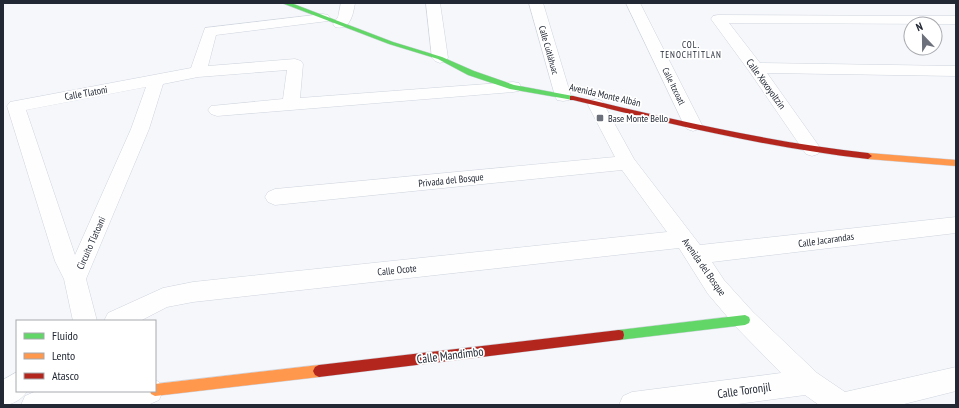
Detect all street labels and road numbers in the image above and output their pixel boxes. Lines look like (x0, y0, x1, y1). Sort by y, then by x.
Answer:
street label: Calle Cuitláhuac (537, 24, 561, 76)
street label: Calle Xoxoyoltzin (743, 56, 789, 112)
street label: Calle Itzcoatl (660, 66, 688, 107)
street label: Avenida Monte Albán (568, 80, 642, 110)
street label: Calle Tlatoni (63, 83, 109, 103)
street label: Privada del Bosque (418, 170, 484, 190)
street label: Circuito Tlatoani (74, 214, 108, 272)
street label: Calle Jacarandas (797, 230, 855, 250)
street label: Avenida del Bosque (679, 236, 729, 298)
street label: Calle Ocote (377, 261, 417, 279)
street label: Calle Mandimbo (416, 343, 484, 367)
street label: Calle Toronjil (716, 379, 772, 401)

